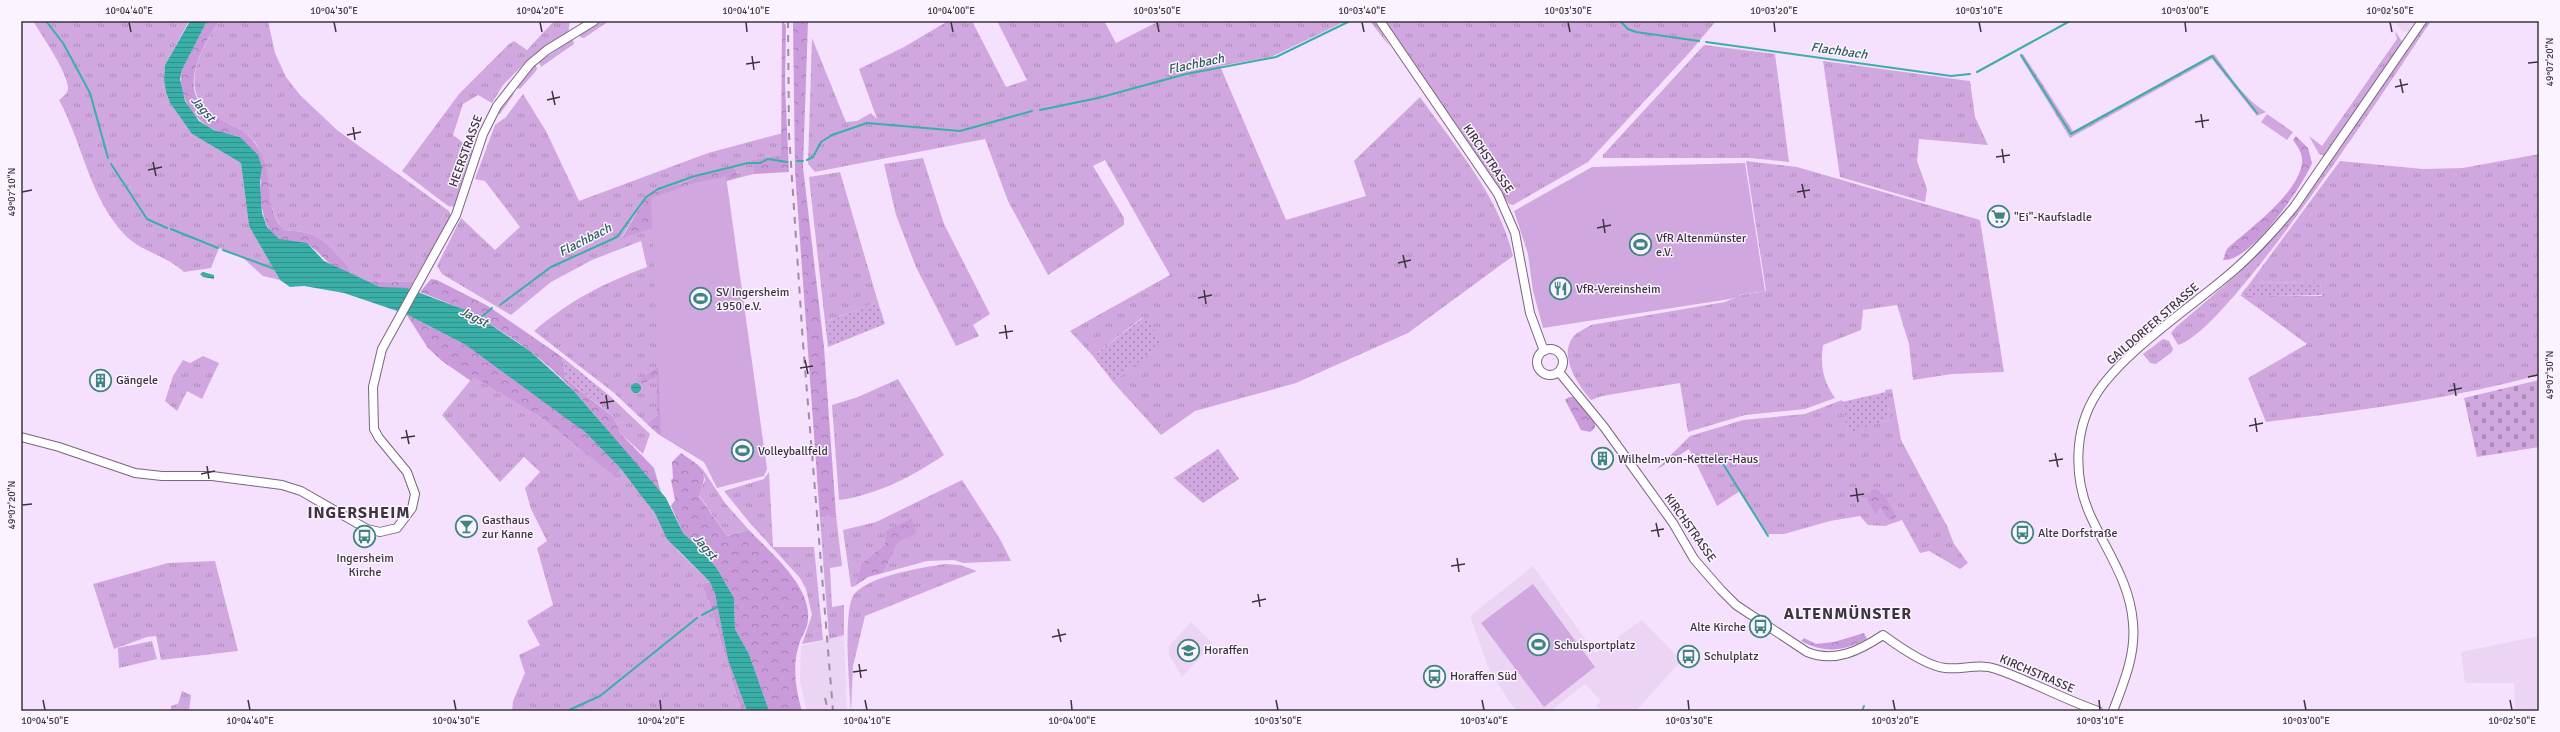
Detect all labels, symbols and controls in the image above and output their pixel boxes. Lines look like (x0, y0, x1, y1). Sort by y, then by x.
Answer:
text: 10°04'40"E (105, 5, 153, 17)
text: 10°04'30"E (310, 5, 358, 17)
text: 10°04'20"E (516, 5, 564, 17)
text: 10°04'10"E (722, 5, 770, 17)
text: 10°04'00"E (927, 5, 975, 17)
text: 10°03'50"E (1133, 5, 1181, 17)
text: 10°03'40"E (1338, 5, 1386, 17)
text: 10°03'30"E (1544, 5, 1592, 17)
text: 10°03'20"E (1750, 5, 1798, 17)
text: 10°03'10"E (1955, 5, 2003, 17)
text: 10°03'00"E (2161, 5, 2209, 17)
text: 10°02'50"E (2366, 5, 2414, 17)
text: 49°07'20"N (2544, 38, 2556, 86)
water label: Flachbach (1810, 39, 1869, 63)
water label: Flachbach (1166, 50, 1226, 78)
water label: Jagst (187, 93, 220, 126)
street label: HEERSTRASSE (446, 113, 486, 189)
street label: KIRCHSTRASSE (1459, 122, 1517, 197)
text: 49°07'10"N (6, 168, 18, 216)
supermarket icon: "Ei"-Kaufsladle (1985, 204, 2011, 230)
place label: "Ei"-Kaufsladle (2014, 210, 2092, 225)
water label: Flachbach (556, 220, 615, 260)
place label: VfR Altenmünster e.V. (1656, 231, 1747, 260)
sports icon: VfR Altenmünster e.V. (1628, 232, 1654, 258)
restaurant icon: VfR-Vereinsheim (1548, 276, 1574, 302)
street label: GAILDORFER STRASSE (2104, 280, 2202, 368)
place label: VfR-Vereinsheim (1576, 282, 1660, 297)
place label: SV Ingersheim 1950 e.V. (716, 285, 789, 314)
sports icon: SV Ingersheim 1950 e.V. (687, 286, 713, 312)
water label: Jagst (457, 303, 492, 331)
text: 49°07'30"N (2544, 351, 2556, 399)
building icon: Gängele (87, 367, 113, 393)
place label: Gängele (116, 373, 158, 388)
sports icon: Volleyballfeld (729, 438, 755, 464)
place label: Volleyballfeld (758, 444, 828, 459)
building icon: Wilhelm-von-Ketteler-Haus (1590, 446, 1616, 472)
place label: Wilhelm-von-Ketteler-Haus (1618, 452, 1758, 467)
text: 49°07'20"N (6, 481, 18, 529)
street label: KIRCHSTRASSE (1661, 491, 1719, 565)
district label: INGERSHEIM (307, 503, 411, 523)
place label: Gasthaus zur Kanne (482, 513, 533, 542)
bar icon: Gasthaus zur Kanne (454, 514, 480, 540)
bus stop icon: Alte Dorfstraße (2009, 520, 2035, 546)
bus stop icon: Ingersheim Kirche (352, 524, 378, 550)
place label: Alte Dorfstraße (2038, 526, 2117, 541)
water label: Jagst (689, 531, 722, 564)
place label: Ingersheim Kirche (336, 551, 394, 580)
district label: ALTENMÜNSTER (1784, 604, 1912, 624)
bus stop icon: Alte Kirche (1748, 614, 1774, 640)
place label: Alte Kirche (1690, 620, 1746, 635)
sports icon: Schulsportplatz (1525, 632, 1551, 658)
school or university icon: Horaffen (1175, 637, 1201, 663)
place label: Schulsportplatz (1554, 638, 1635, 653)
place label: Horaffen (1204, 643, 1249, 658)
bus stop icon: Schulplatz (1675, 643, 1701, 669)
place label: Schulplatz (1704, 649, 1759, 664)
street label: KIRCHSTRASSE (1997, 651, 2077, 697)
bus stop icon: Horaffen Süd (1422, 663, 1448, 689)
place label: Horaffen Süd (1450, 669, 1517, 684)
text: 10°04'50"E (21, 715, 69, 727)
text: 10°04'40"E (226, 715, 274, 727)
text: 10°04'30"E (432, 715, 480, 727)
text: 10°04'20"E (637, 715, 685, 727)
text: 10°04'10"E (843, 715, 891, 727)
text: 10°04'00"E (1048, 715, 1096, 727)
text: 10°03'50"E (1254, 715, 1302, 727)
text: 10°03'40"E (1460, 715, 1508, 727)
text: 10°03'30"E (1665, 715, 1713, 727)
text: 10°03'20"E (1871, 715, 1919, 727)
text: 10°03'10"E (2076, 715, 2124, 727)
text: 10°03'00"E (2282, 715, 2330, 727)
text: 10°02'50"E (2488, 715, 2536, 727)

